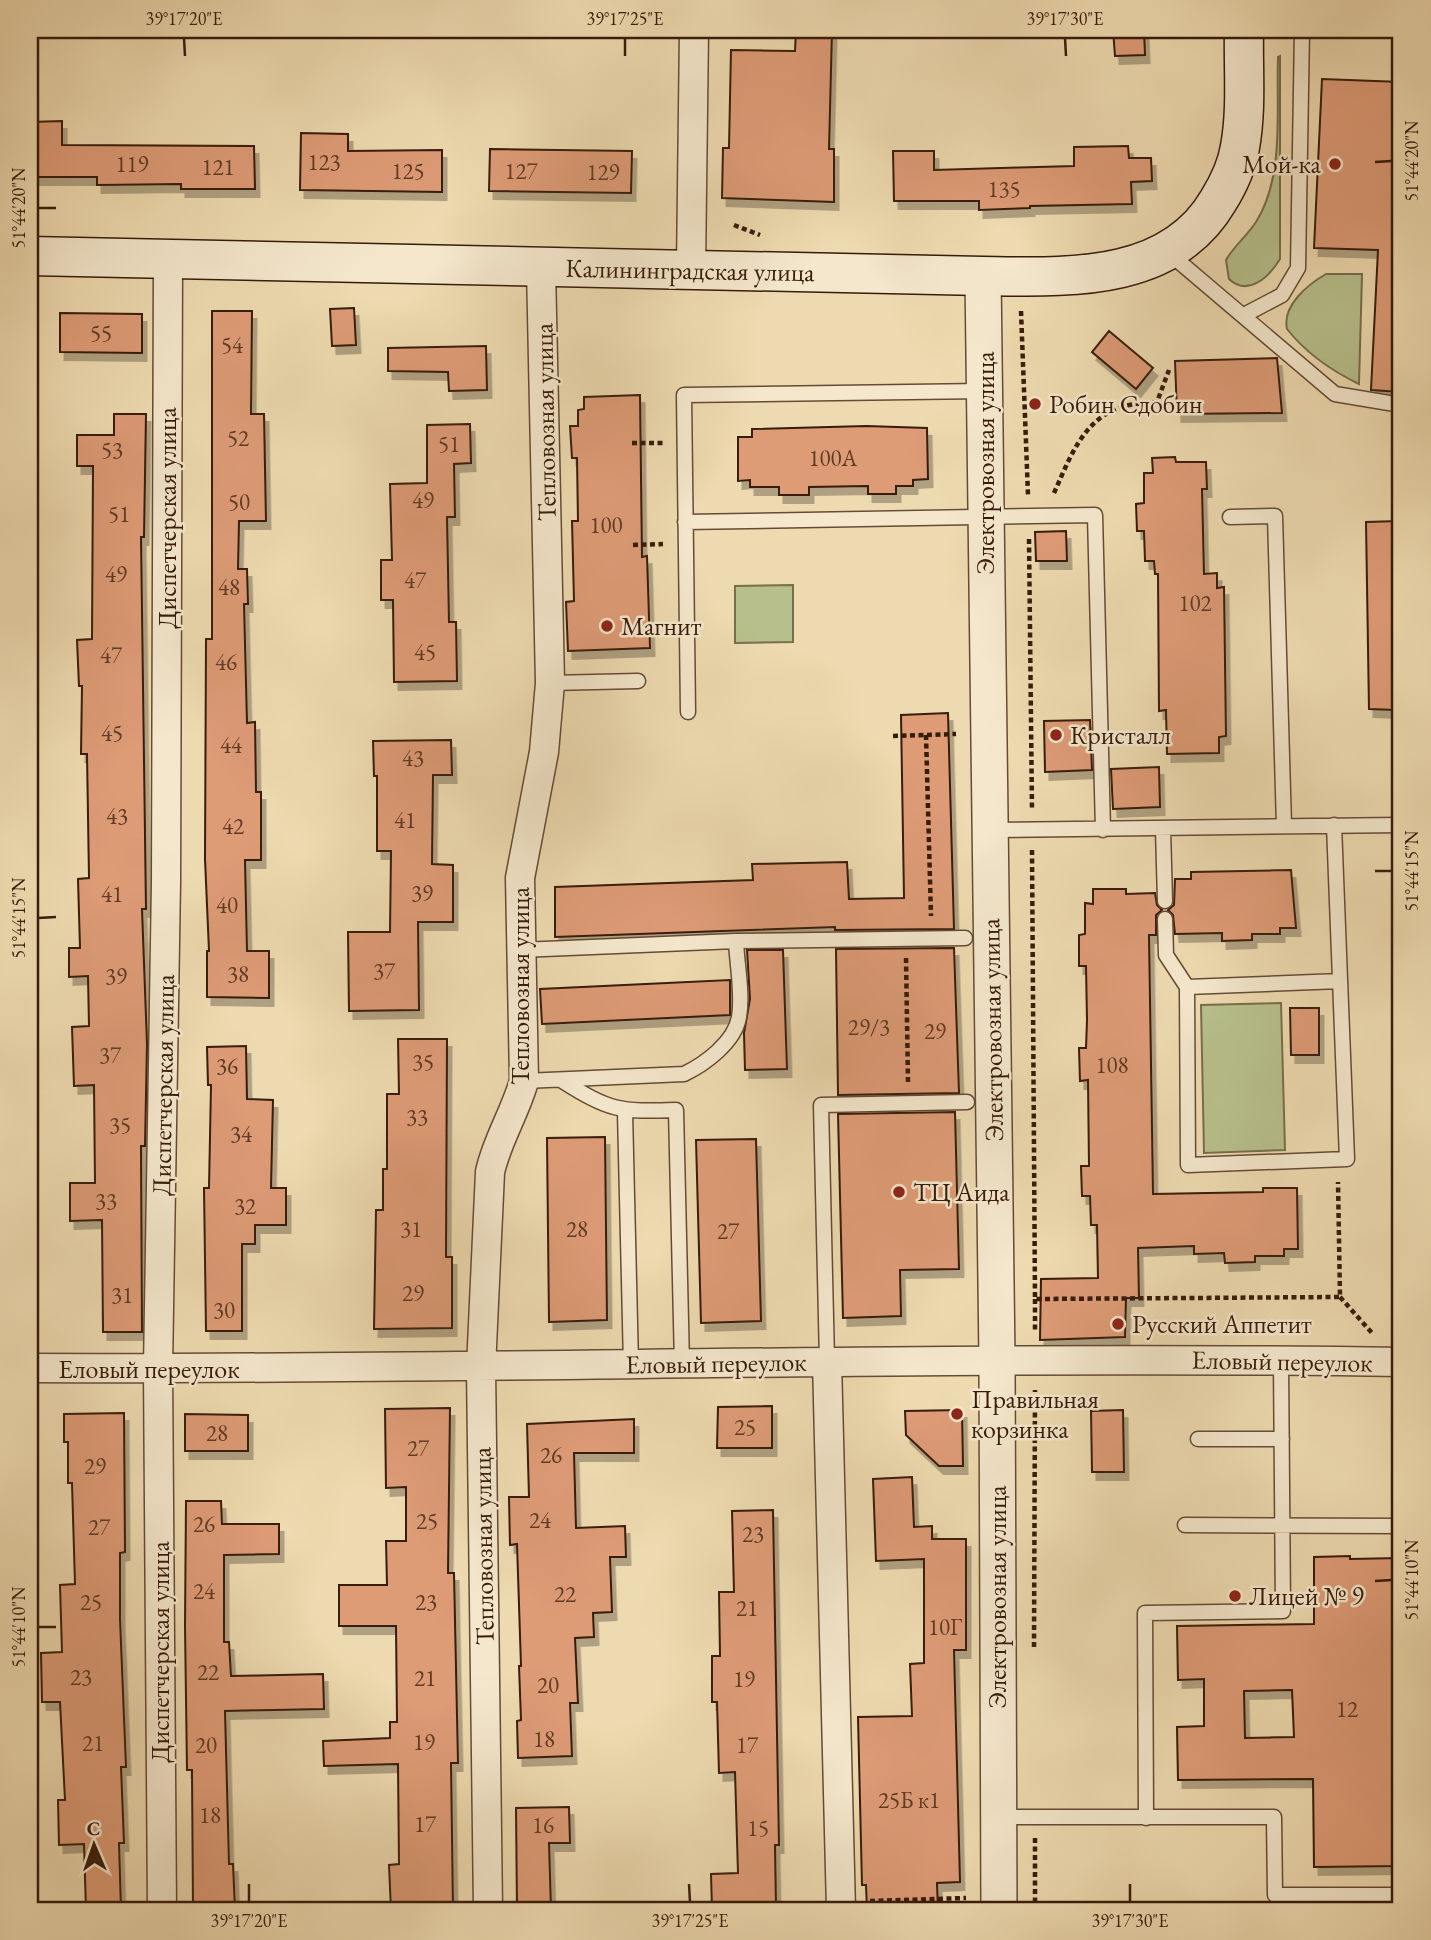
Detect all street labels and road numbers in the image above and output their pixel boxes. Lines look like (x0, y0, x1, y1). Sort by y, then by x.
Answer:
street label: Калининградская улица (565, 251, 815, 289)
street label: Тепловозная улица (526, 322, 564, 521)
street label: Электровозная улица (968, 351, 1002, 575)
street label: Диспетчерская улица (150, 407, 184, 629)
street label: Тепловозная улица (503, 886, 537, 1085)
street label: Электровозная улица (973, 917, 1011, 1142)
street label: Диспетчерская улица (144, 973, 182, 1196)
street label: Еловый переулок (1191, 1342, 1373, 1380)
street label: Еловый переулок (625, 1344, 807, 1382)
street label: Еловый переулок (58, 1352, 240, 1386)
street label: Тепловозная улица (464, 1446, 502, 1645)
street label: Электровозная улица (980, 1485, 1014, 1709)
street label: Диспетчерская улица (143, 1541, 177, 1763)

